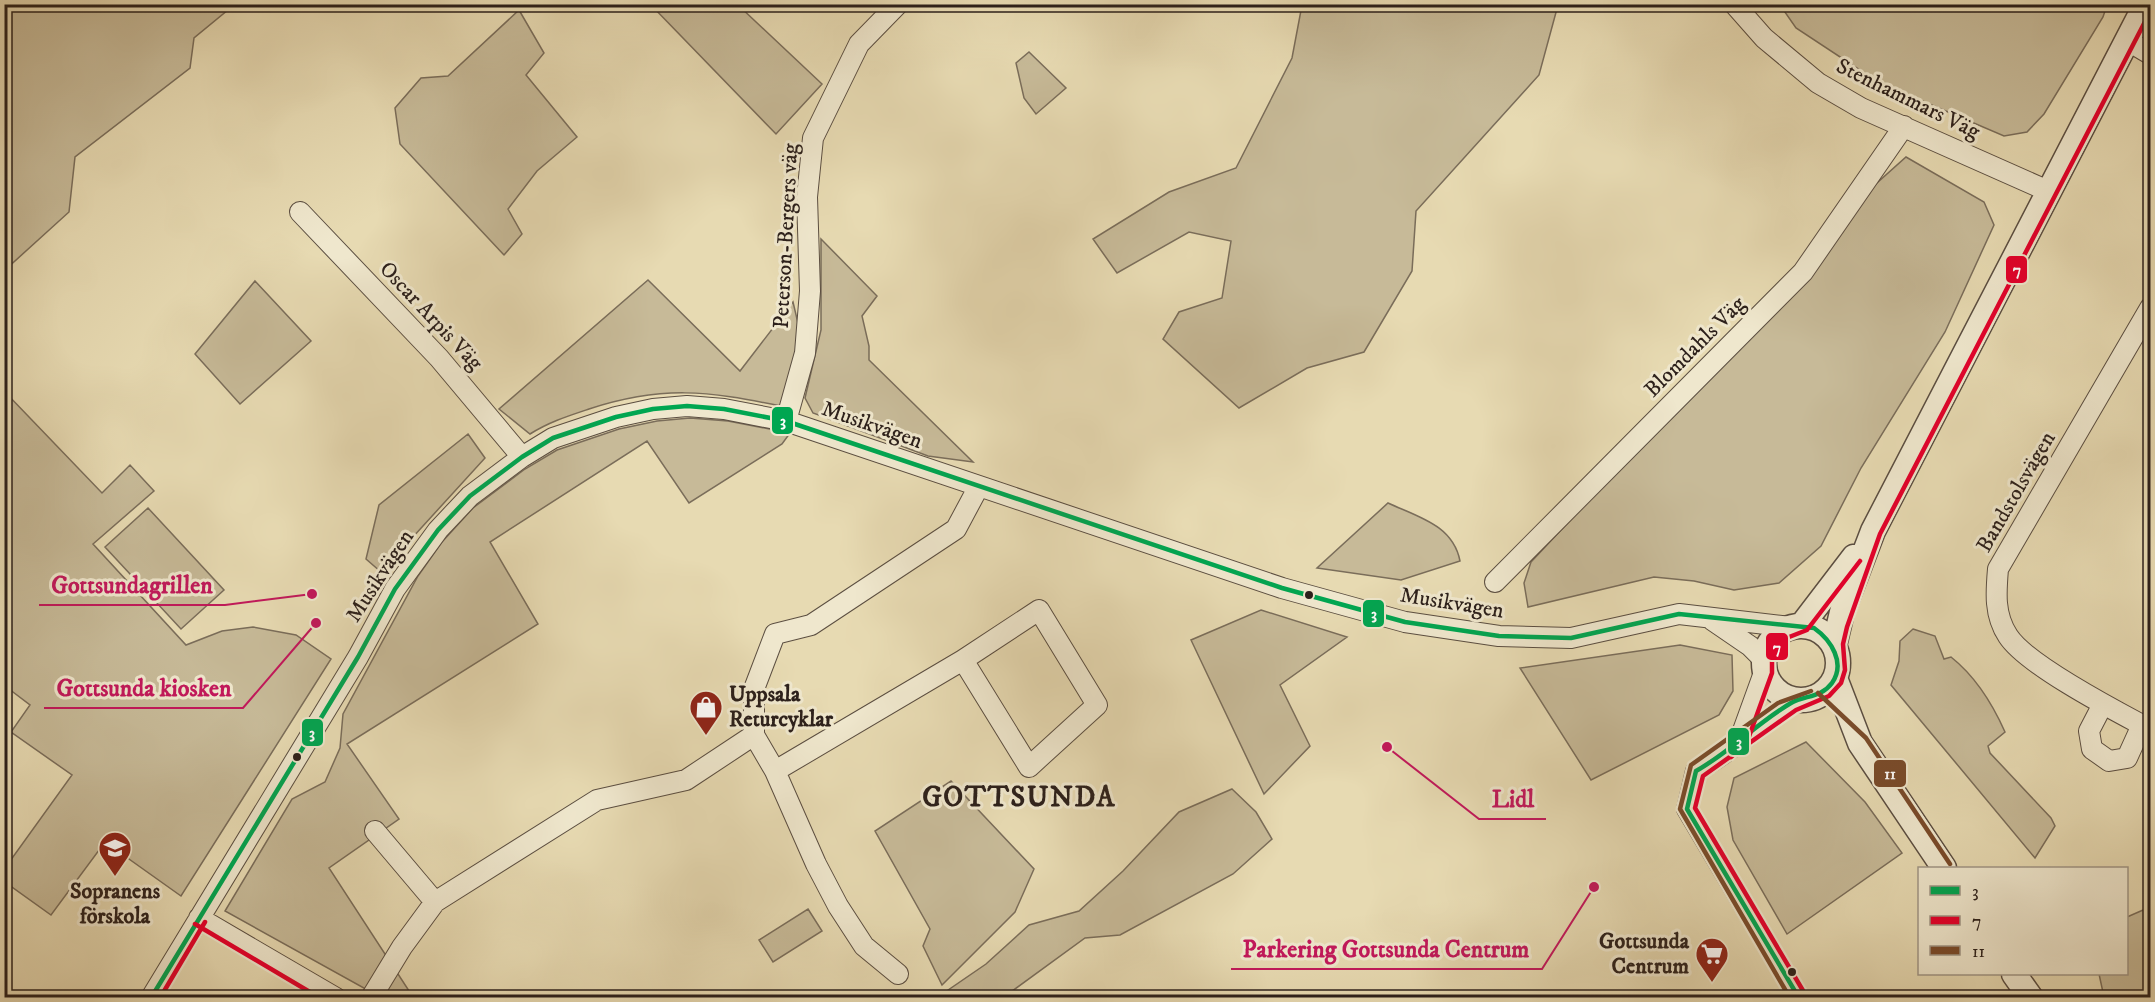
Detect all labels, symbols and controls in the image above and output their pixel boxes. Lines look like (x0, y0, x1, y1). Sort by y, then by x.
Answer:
street label: Stenhammars Väg (1832, 53, 1985, 146)
street label: Peterson-Bergers väg (768, 142, 804, 329)
line badge: 7 (2005, 255, 2028, 284)
street label: Oscar Arpis Väg (374, 256, 489, 376)
text: 7 (2013, 260, 2021, 280)
street label: Blomdahls Väg (1639, 291, 1751, 403)
street label: Musikvägen (818, 395, 926, 455)
line badge: 3 (771, 406, 794, 435)
text: 3 (780, 411, 786, 431)
street label: Bandstolsvägen (1971, 426, 2062, 557)
street label: Musikvägen (340, 524, 420, 627)
callout: Gottsundagrillen (39, 563, 225, 605)
text: Gottsundagrillen (51, 571, 213, 601)
street label: Musikvägen (1398, 581, 1506, 625)
unlabelled marker (1303, 589, 1315, 601)
line badge: 3 (1362, 599, 1385, 628)
text: 3 (1371, 604, 1377, 624)
line badge: 7 (1765, 632, 1789, 661)
text: 7 (1773, 638, 1781, 658)
callout: Gottsunda kiosken (44, 666, 243, 708)
text: Gottsunda kiosken (56, 674, 232, 704)
place label: Uppsala Returcyklar (729, 681, 834, 733)
shop icon: Uppsala Returcyklar (688, 689, 724, 736)
line badge: 3 (301, 718, 324, 747)
text: 3 (309, 723, 315, 743)
line badge: 3 (1727, 727, 1750, 756)
text: 3 (1736, 732, 1742, 752)
unlabelled marker (291, 751, 303, 763)
line badge: 11 (1873, 759, 1907, 788)
text: 11 (1884, 764, 1896, 784)
callout: Lidl (1479, 777, 1546, 819)
district label: GOTTSUNDA (922, 780, 1116, 815)
text: Lidl (1492, 785, 1535, 815)
school or university icon: Sopranens förskola (97, 830, 133, 877)
legend (1918, 867, 2128, 975)
place label: Sopranens förskola (70, 878, 161, 930)
text: 3 (1972, 881, 1979, 903)
text: 7 (1972, 911, 1981, 933)
callout: Parkering Gottsunda Centrum (1231, 927, 1542, 969)
place label: Gottsunda Centrum (1599, 928, 1690, 980)
text: Parkering Gottsunda Centrum (1243, 935, 1529, 965)
supermarket icon: Gottsunda Centrum (1694, 936, 1730, 983)
text: 11 (1972, 941, 1985, 963)
unlabelled marker (1786, 966, 1798, 978)

